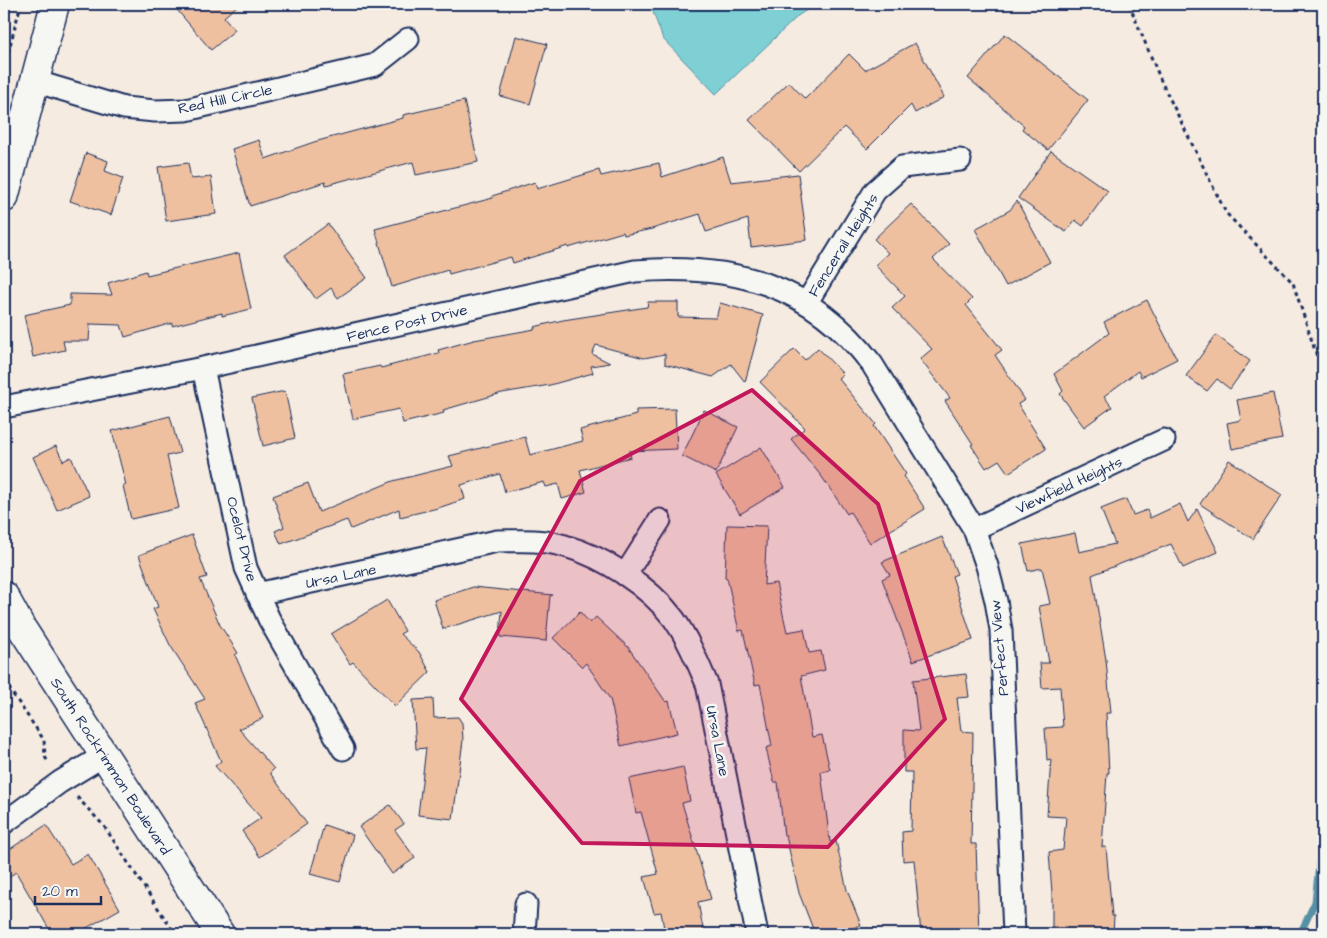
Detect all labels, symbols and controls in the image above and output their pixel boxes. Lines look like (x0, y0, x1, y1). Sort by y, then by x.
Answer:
street label: Red Hill Circle (176, 79, 274, 120)
street label: Fencerail Heights (803, 189, 885, 302)
street label: Fence Post Drive (345, 299, 470, 348)
street label: Viewfield Heights (1012, 451, 1127, 520)
street label: Ocelot Drive (221, 495, 262, 584)
street label: Ursa Lane (304, 559, 378, 594)
street label: Perfect View (985, 599, 1014, 697)
street label: South Rockrimmon Boulevard (45, 674, 176, 859)
street label: Ursa Lane (700, 704, 735, 778)
scale bar (35, 873, 101, 905)
text: 20 m (42, 881, 78, 902)

